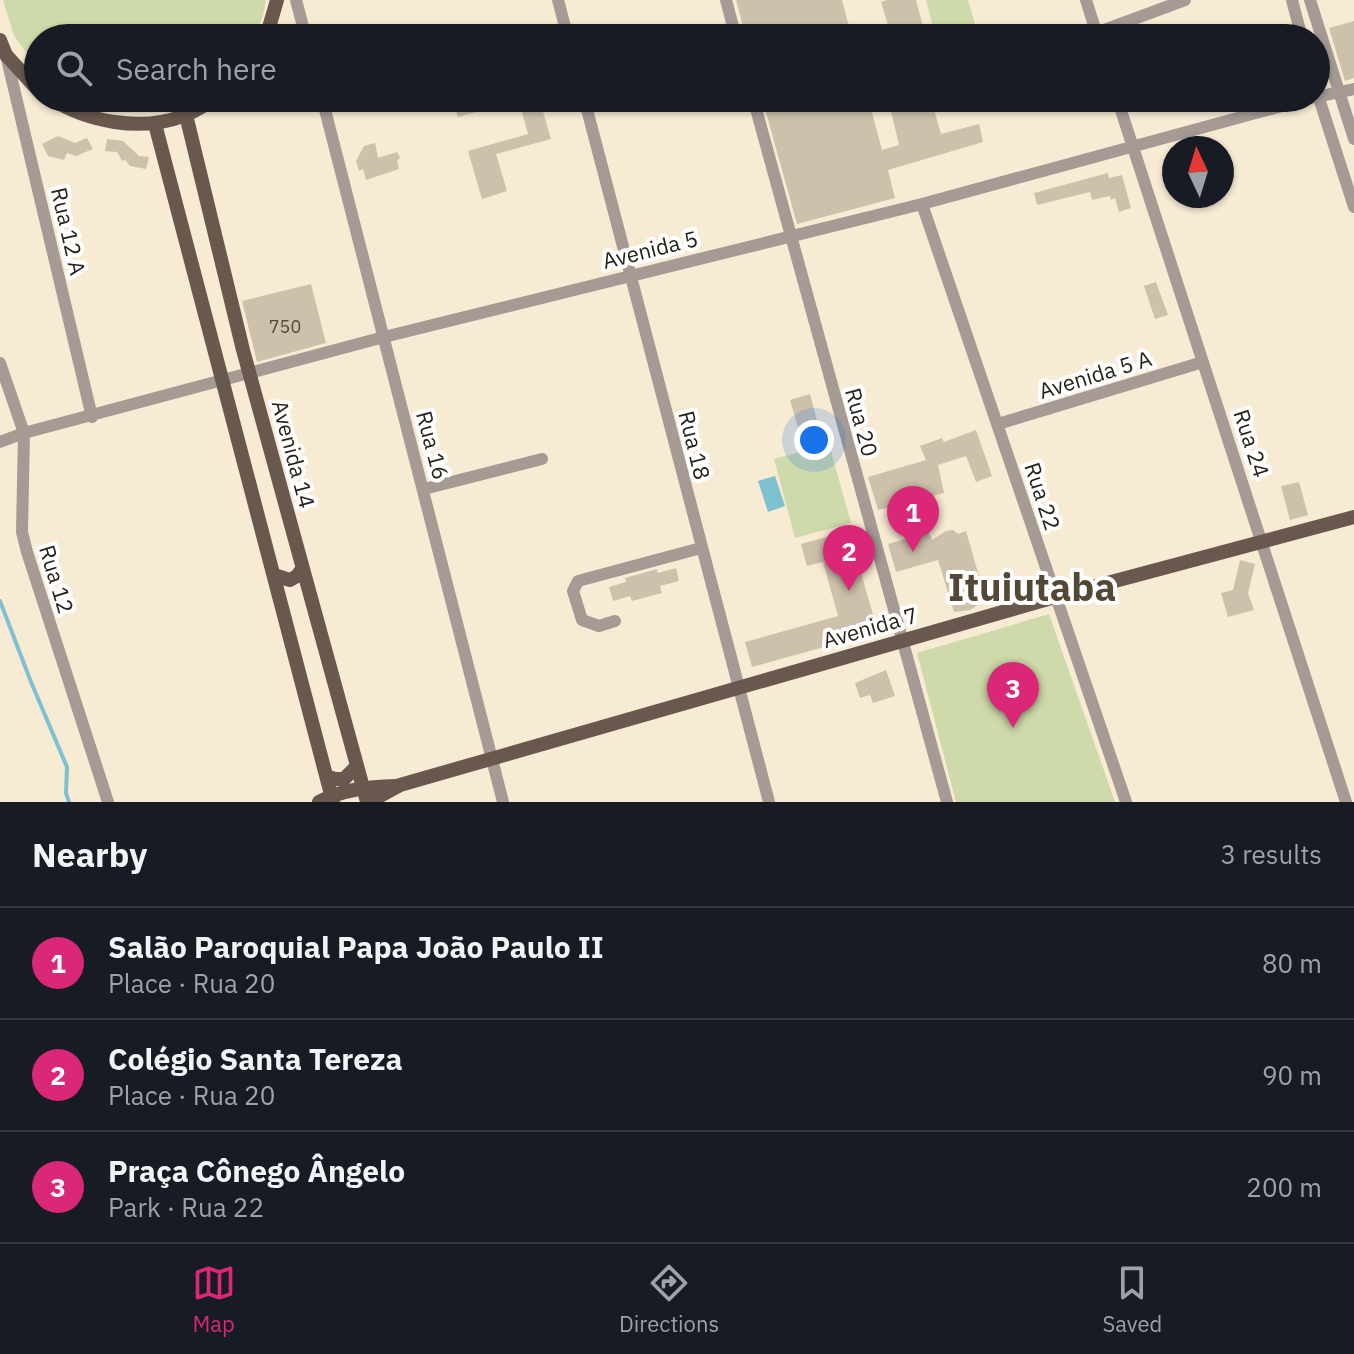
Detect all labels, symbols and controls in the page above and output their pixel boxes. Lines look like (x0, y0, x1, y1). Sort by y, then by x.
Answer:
search box (24, 24, 1330, 112)
icon: search (52, 46, 96, 90)
text: Search here (116, 49, 277, 88)
north arrow (1162, 136, 1234, 208)
street label: Rua 12 A (45, 184, 93, 278)
street label: Avenida 5 (599, 223, 701, 275)
house number: 750 (269, 315, 301, 338)
street label: Avenida 5 A (1035, 343, 1155, 405)
street label: Rua 20 (839, 384, 885, 460)
street label: Avenida 14 (266, 397, 322, 511)
street label: Rua 24 (1227, 405, 1277, 481)
street label: Rua 16 (410, 407, 456, 483)
street label: Rua 18 (672, 408, 718, 482)
your location (794, 420, 834, 460)
street label: Rua 22 (1018, 458, 1068, 534)
pin: 1 (887, 486, 939, 552)
pin: 2 (823, 525, 875, 591)
street label: Rua 12 (33, 541, 81, 617)
district label: Ituiutaba (948, 562, 1116, 611)
street label: Avenida 7 (819, 600, 921, 654)
pin: 3 (987, 662, 1039, 728)
text: Nearby (32, 832, 147, 876)
text: 3 results (1220, 837, 1322, 871)
text: Salão Paroquial Papa João Paulo II (108, 927, 604, 966)
text: 1 (50, 946, 66, 980)
text: 80 m (1262, 946, 1322, 980)
text: Place · Rua 20 (108, 966, 275, 1000)
text: Colégio Santa Tereza (108, 1039, 403, 1078)
text: 2 (50, 1058, 66, 1092)
text: 90 m (1262, 1058, 1322, 1092)
text: Place · Rua 20 (108, 1078, 275, 1112)
text: Praça Cônego Ângelo (108, 1151, 405, 1190)
text: 3 (50, 1170, 66, 1204)
text: 200 m (1246, 1170, 1322, 1204)
text: Park · Rua 22 (108, 1190, 264, 1224)
tab: Map (192, 1261, 236, 1338)
tab: Directions (619, 1261, 719, 1338)
tab: Saved (1102, 1261, 1162, 1338)

